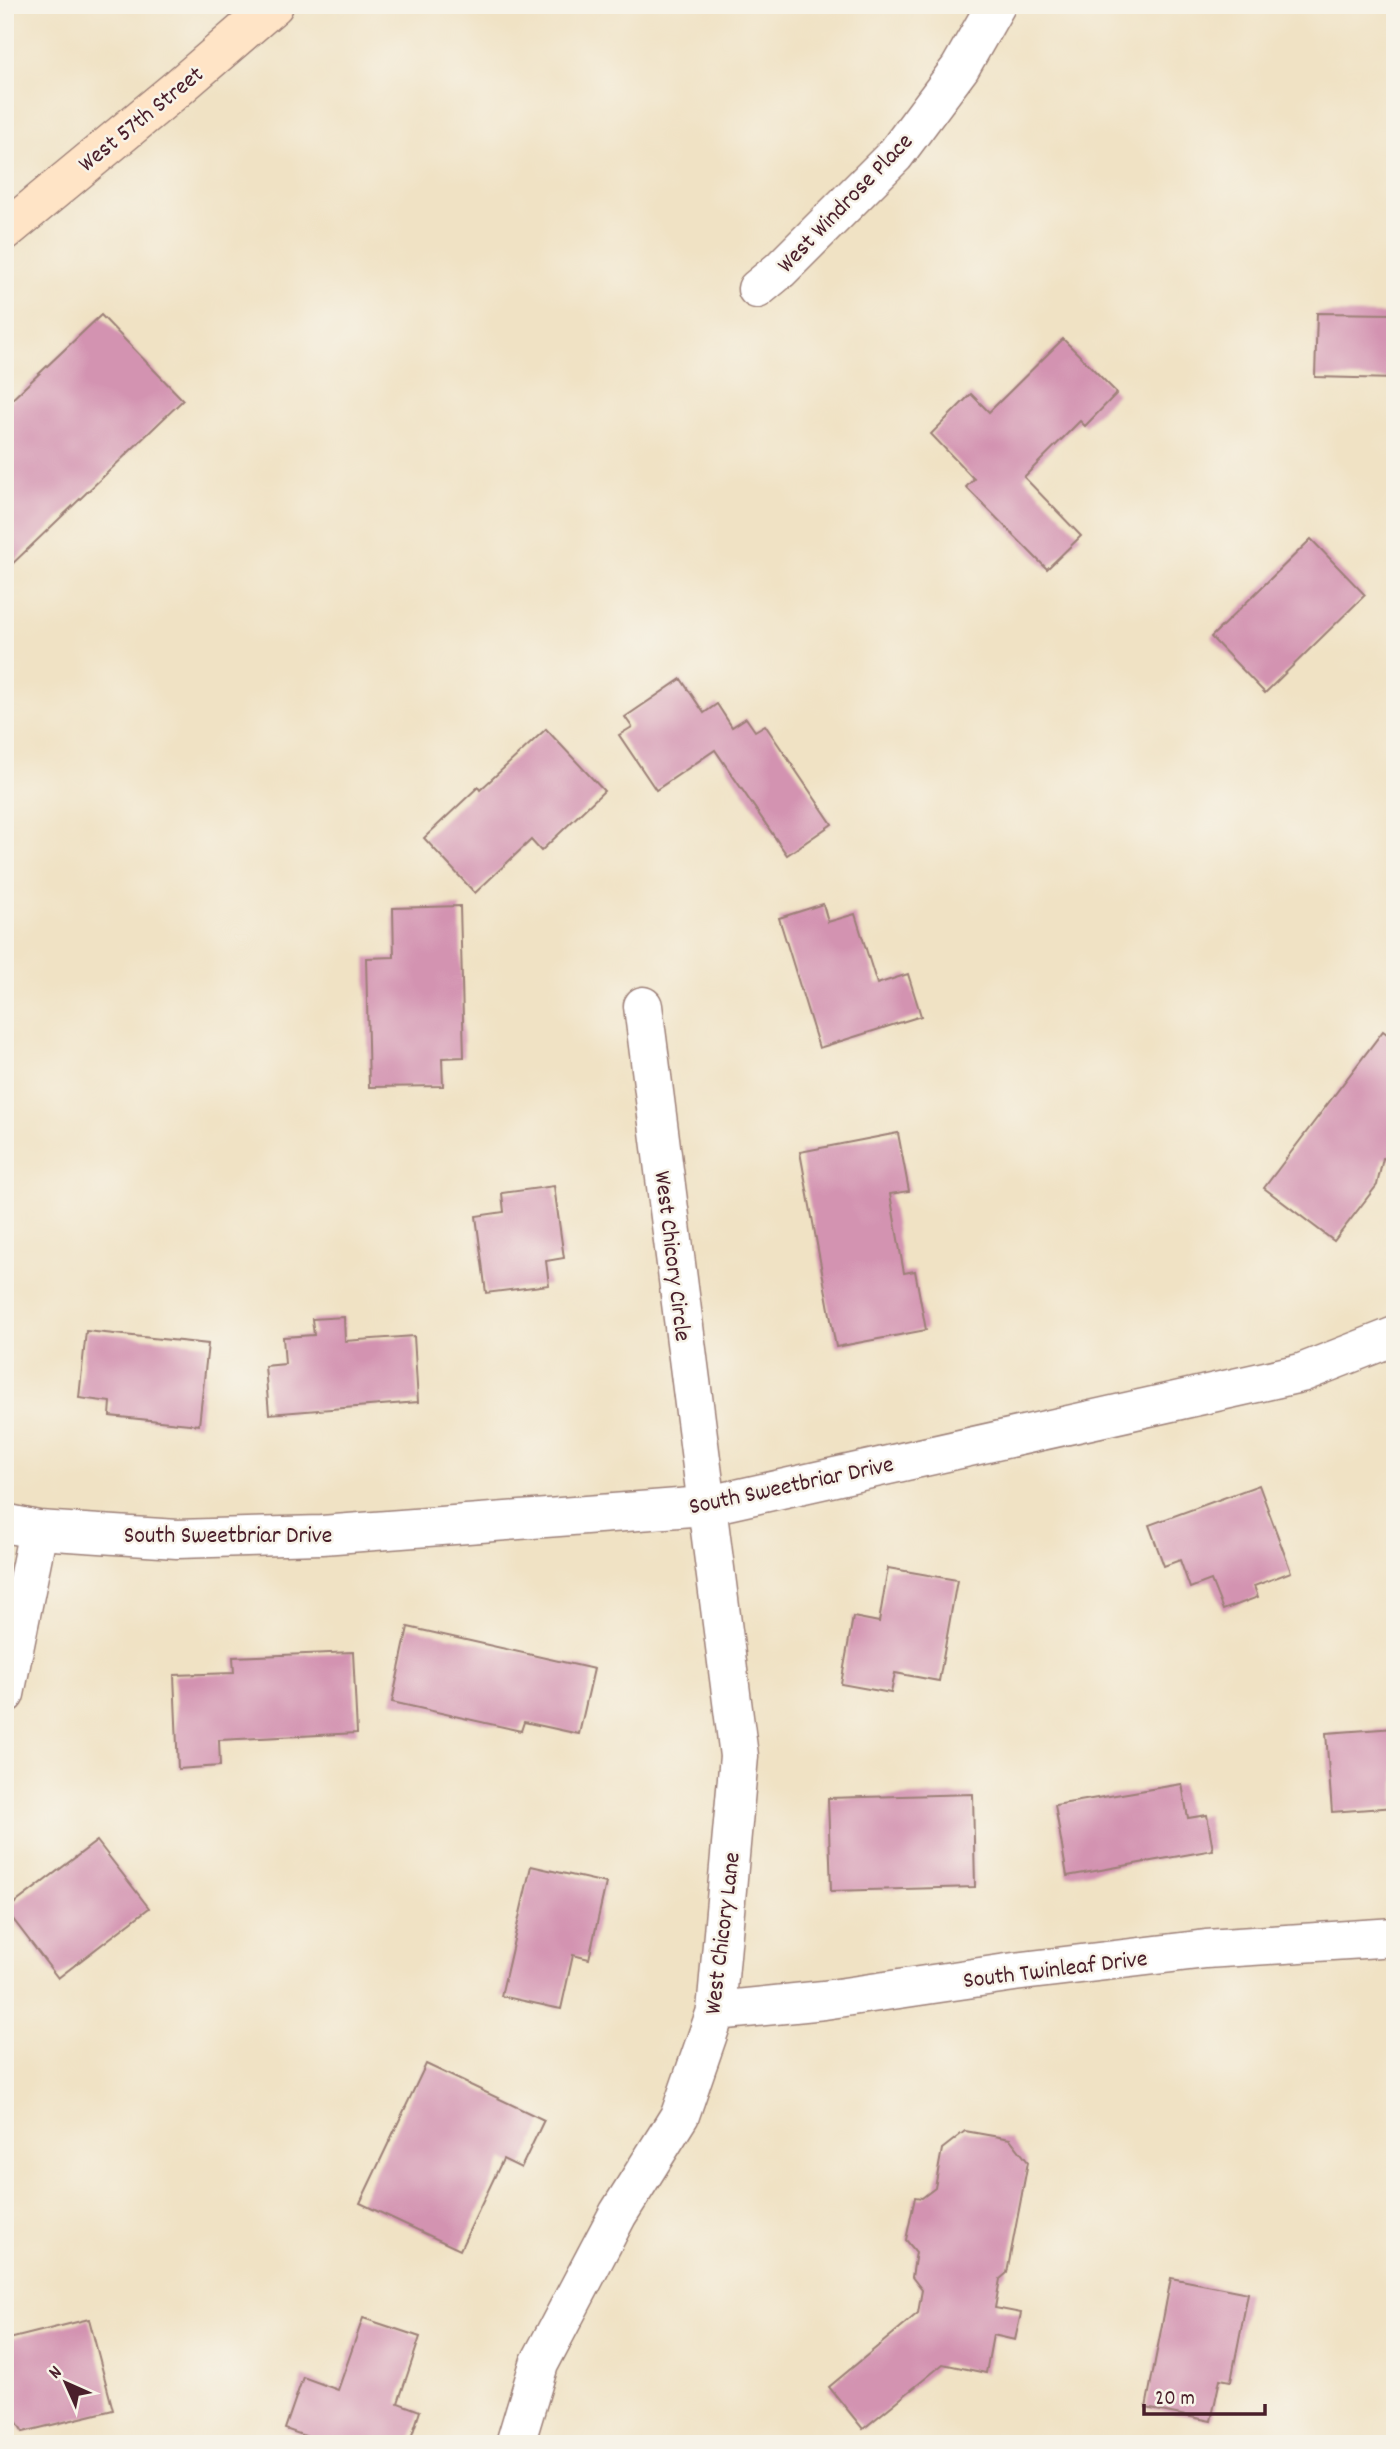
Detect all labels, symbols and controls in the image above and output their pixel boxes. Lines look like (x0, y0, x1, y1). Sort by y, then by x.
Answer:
street label: West 57th Street (72, 59, 212, 182)
street label: West Windrose Place (770, 126, 922, 282)
street label: West Chicory Circle (644, 1169, 698, 1344)
street label: South Sweetbriar Drive (686, 1449, 897, 1525)
street label: South Sweetbriar Drive (124, 1520, 332, 1554)
street label: West Chicory Lane (697, 1850, 751, 2016)
street label: South Twinleaf Drive (961, 1943, 1149, 1999)
north arrow (32, 2348, 102, 2418)
text: N (44, 2361, 69, 2386)
scale bar (1144, 2372, 1265, 2416)
text: 20 m (1155, 2385, 1195, 2415)

